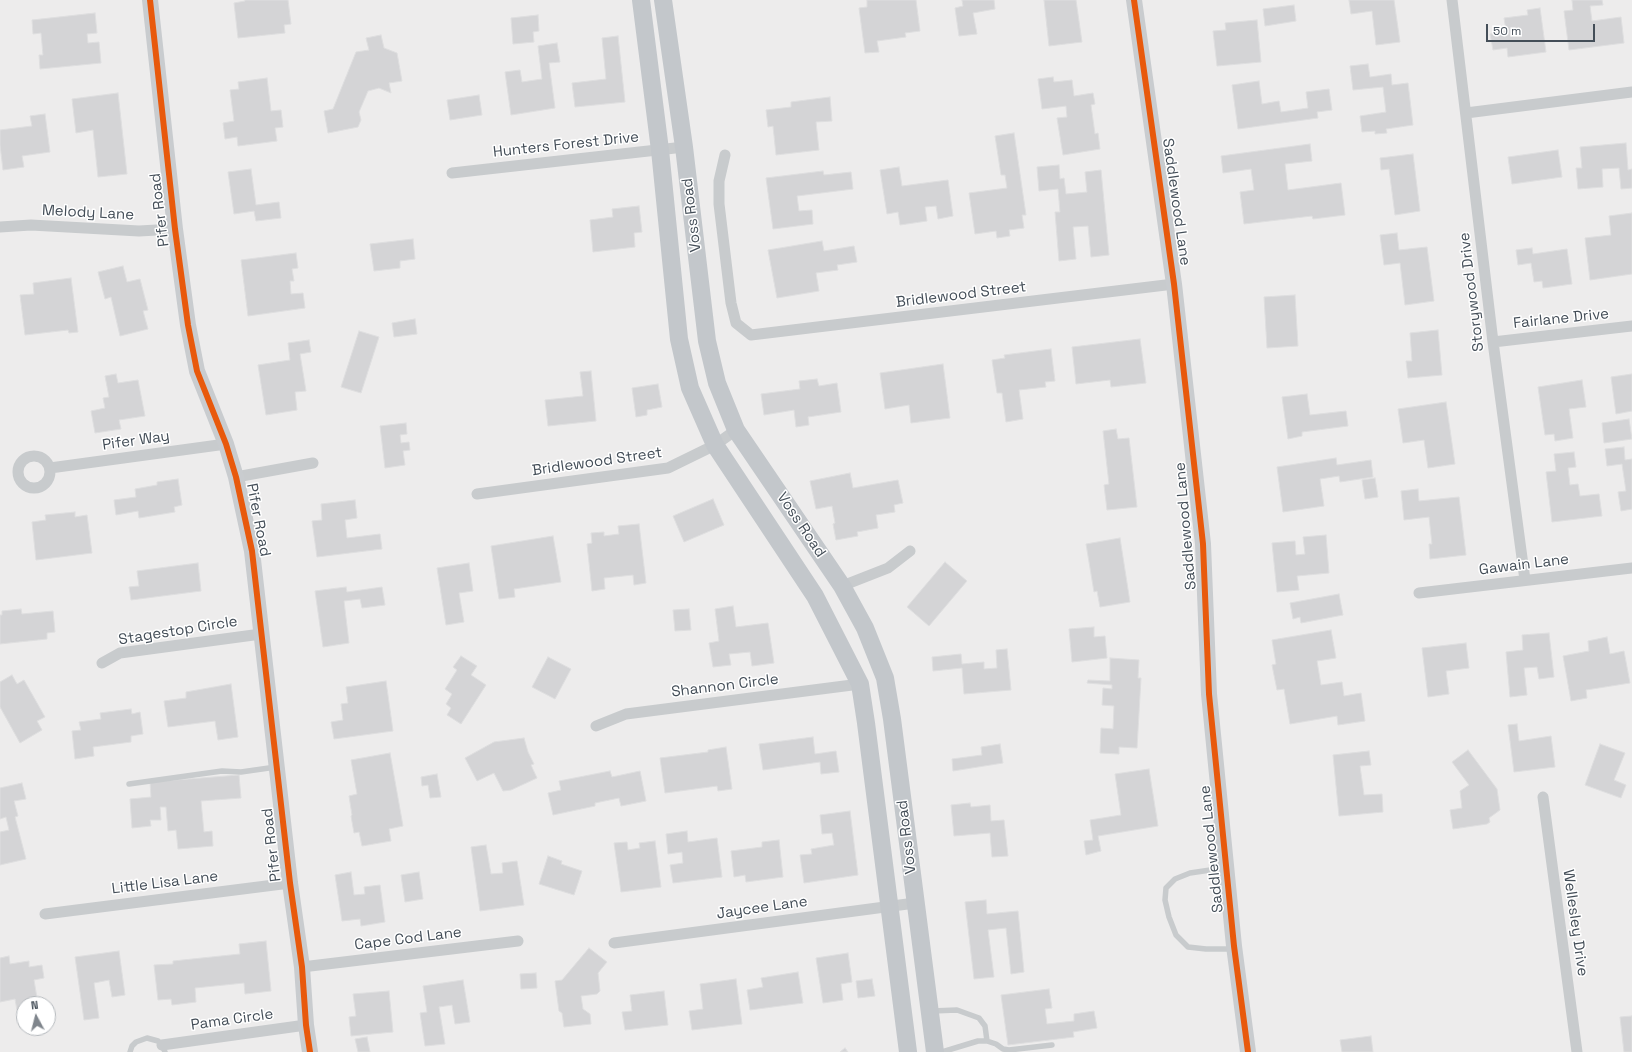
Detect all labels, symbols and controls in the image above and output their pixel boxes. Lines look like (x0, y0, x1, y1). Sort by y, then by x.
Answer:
scale bar (1488, 16, 1597, 42)
text: 50 m (1493, 23, 1521, 39)
street label: Hunters Forest Drive (492, 128, 640, 162)
street label: Saddlewood Lane (1158, 137, 1194, 267)
street label: Pifer Road (147, 172, 173, 248)
street label: Voss Road (679, 177, 705, 253)
street label: Melody Lane (41, 202, 135, 224)
street label: Storywood Drive (1456, 231, 1488, 353)
street label: Bridlewood Street (895, 278, 1027, 312)
street label: Fairlane Drive (1512, 305, 1610, 333)
street label: Pifer Way (101, 427, 171, 455)
street label: Bridlewood Street (531, 444, 663, 480)
street label: Saddlewood Lane (1171, 461, 1201, 591)
street label: Pifer Road (242, 482, 274, 558)
street label: Voss Road (773, 489, 829, 561)
street label: Gawain Lane (1478, 551, 1570, 579)
street label: Stagestop Circle (117, 613, 239, 649)
street label: Shannon Circle (670, 670, 780, 702)
street label: Saddlewood Lane (1196, 784, 1228, 914)
street label: Voss Road (894, 799, 920, 875)
street label: Pifer Road (259, 807, 285, 883)
street label: Little Lisa Lane (111, 868, 219, 898)
street label: Wellesley Drive (1559, 869, 1591, 977)
street label: Jaycee Lane (715, 893, 809, 923)
street label: Cape Cod Lane (353, 923, 463, 955)
north arrow (16, 996, 56, 1036)
text: N (30, 998, 39, 1012)
street label: Pama Circle (190, 1005, 274, 1035)

